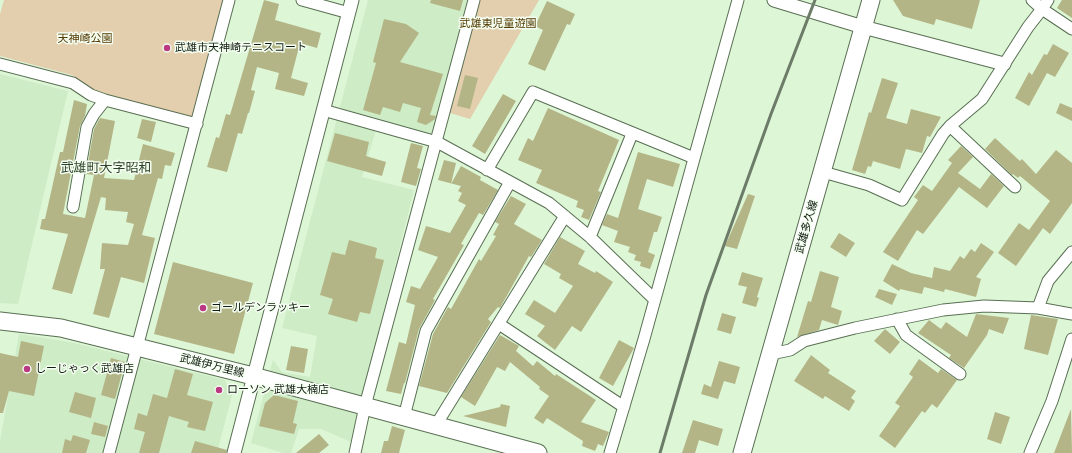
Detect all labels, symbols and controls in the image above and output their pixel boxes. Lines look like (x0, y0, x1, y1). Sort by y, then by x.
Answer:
park label: 武雄東児童遊園 (460, 17, 536, 31)
park label: 天神崎公園 (58, 32, 112, 46)
place label: 武雄市天神崎テニスコート (175, 41, 307, 55)
marker: 武雄市天神崎テニスコート (162, 43, 172, 53)
district label: 武雄町大字昭和 (61, 160, 151, 176)
street label: 武雄多久線 (793, 199, 821, 255)
place label: ゴールデンラッキー (211, 301, 310, 315)
marker: ゴールデンラッキー (198, 303, 208, 313)
street label: 武雄伊万里線 (178, 352, 246, 380)
place label: しーじゃっく武雄店 (35, 362, 134, 376)
marker: しーじゃっく武雄店 (22, 364, 32, 374)
place label: ローソン 武雄大楠店 (227, 383, 329, 397)
marker: ローソン 武雄大楠店 (214, 385, 224, 395)

